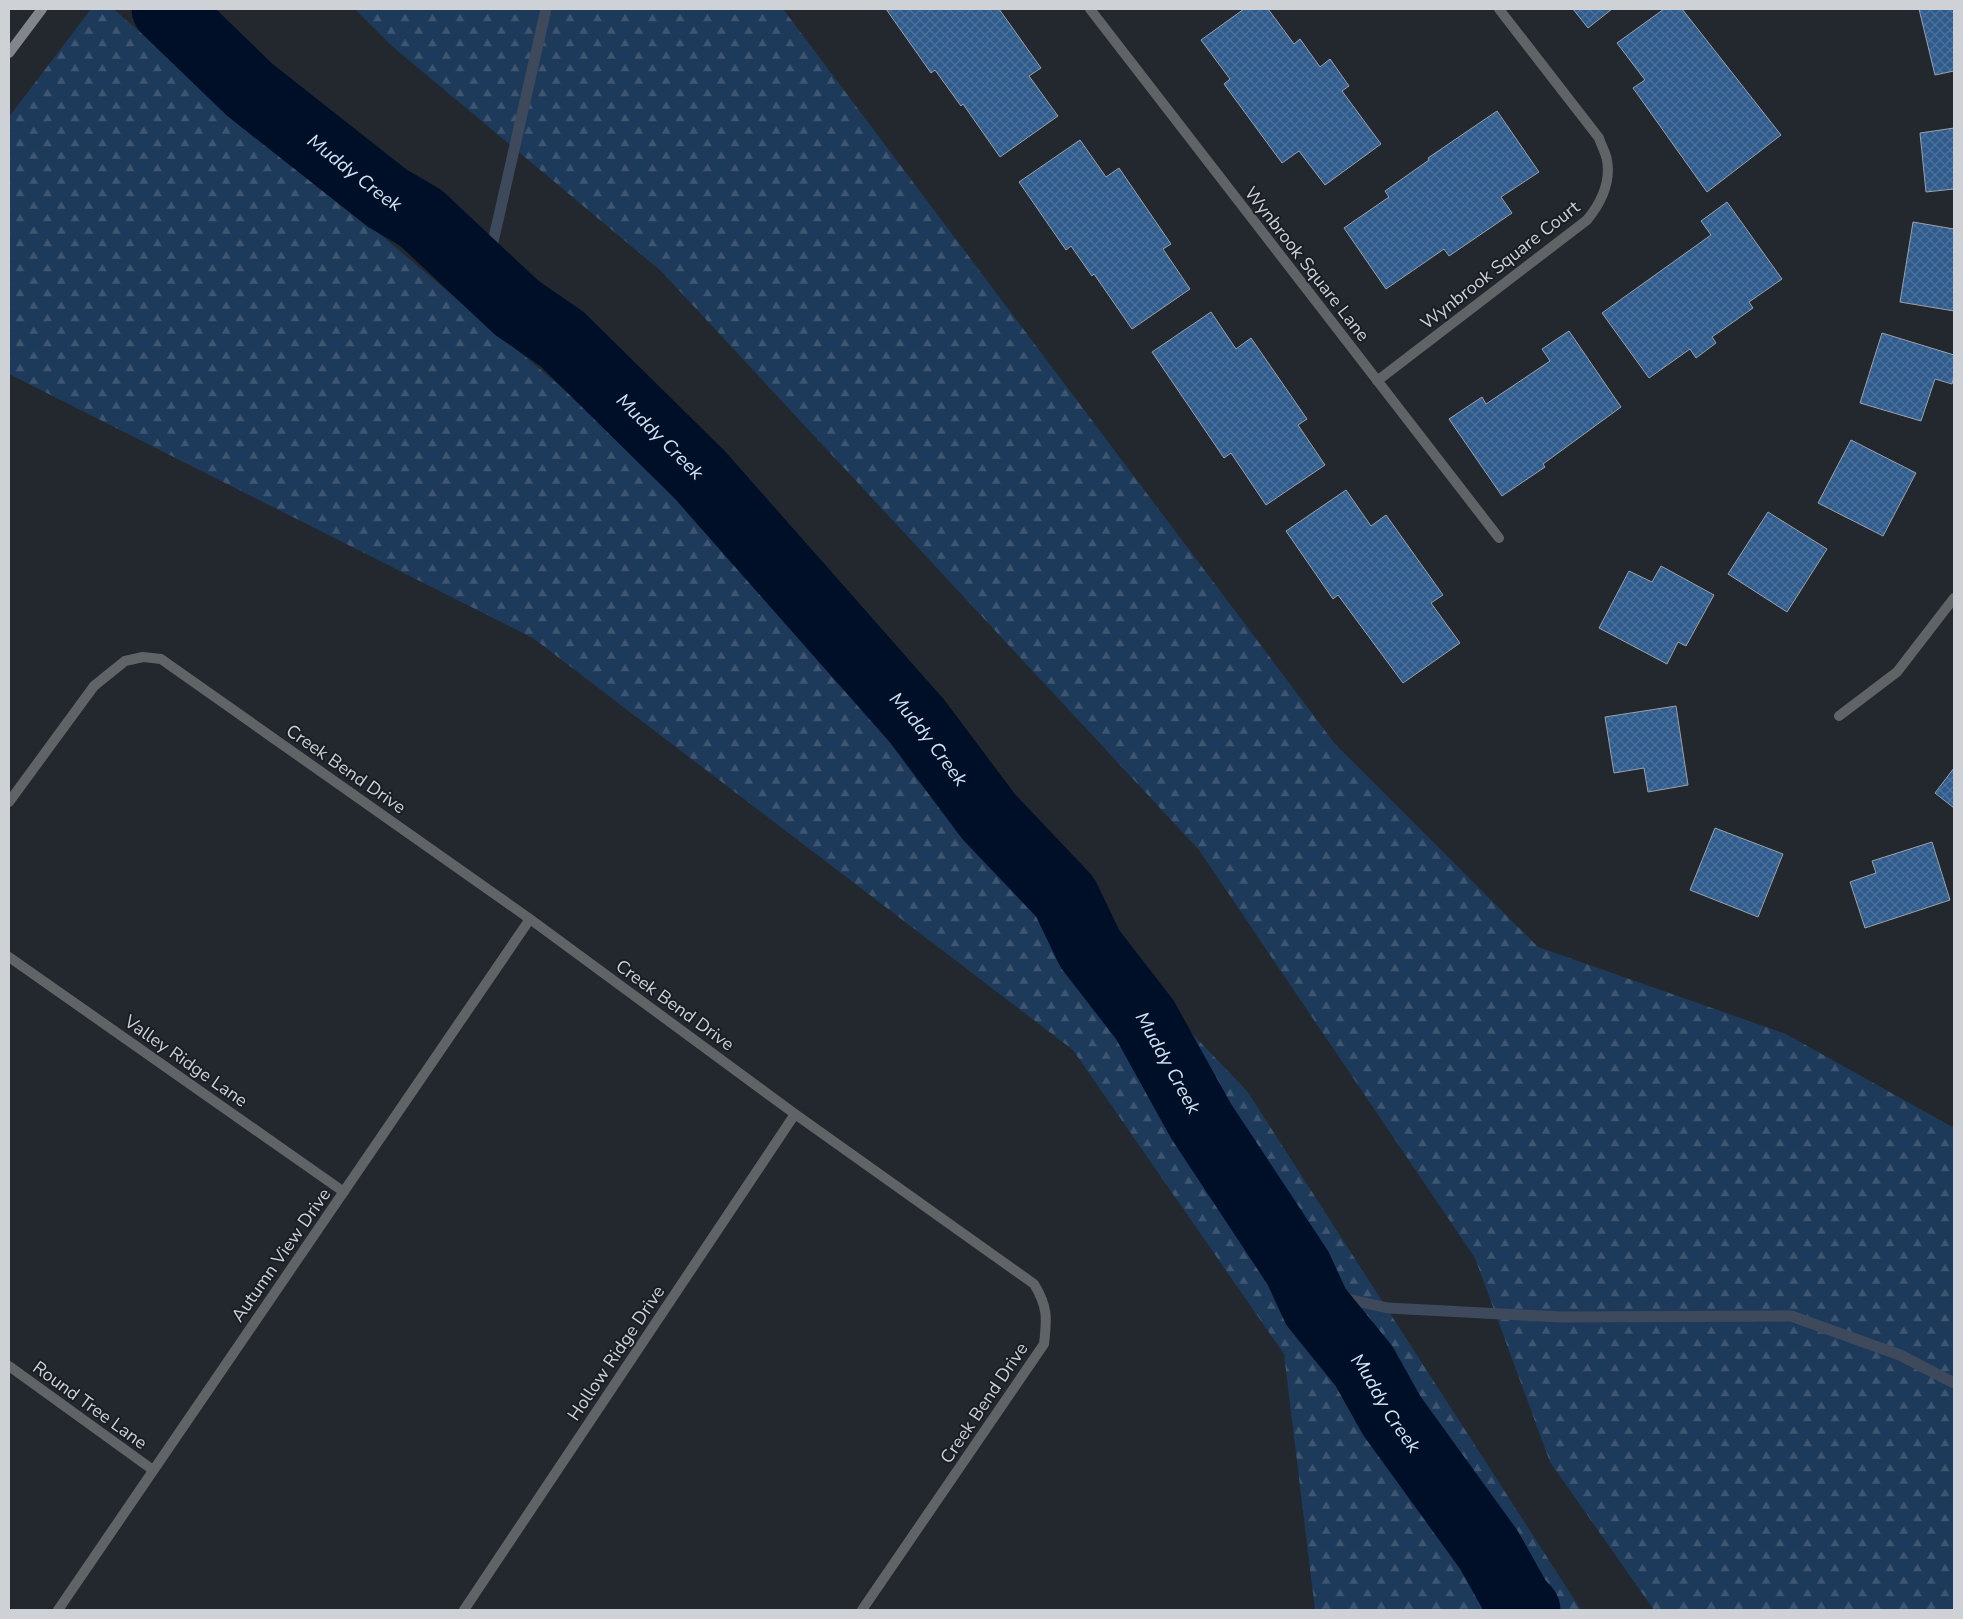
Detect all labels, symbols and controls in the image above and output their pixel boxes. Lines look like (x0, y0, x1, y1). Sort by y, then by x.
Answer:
water label: Muddy Creek (302, 128, 407, 218)
street label: Wynbrook Square Lane (1239, 182, 1375, 346)
street label: Wynbrook Square Court (1415, 195, 1585, 335)
water label: Muddy Creek (610, 388, 709, 486)
water label: Muddy Creek (883, 687, 974, 792)
street label: Creek Bend Drive (281, 719, 411, 819)
street label: Creek Bend Drive (611, 954, 739, 1056)
water label: Muddy Creek (1129, 1007, 1207, 1119)
street label: Valley Ridge Lane (119, 1009, 252, 1113)
street label: Autumn View Drive (226, 1183, 336, 1327)
street label: Hollow Ridge Drive (562, 1281, 670, 1425)
street label: Creek Bend Drive (935, 1338, 1033, 1468)
water label: Muddy Creek (1345, 1348, 1427, 1459)
street label: Round Tree Lane (28, 1355, 152, 1455)

